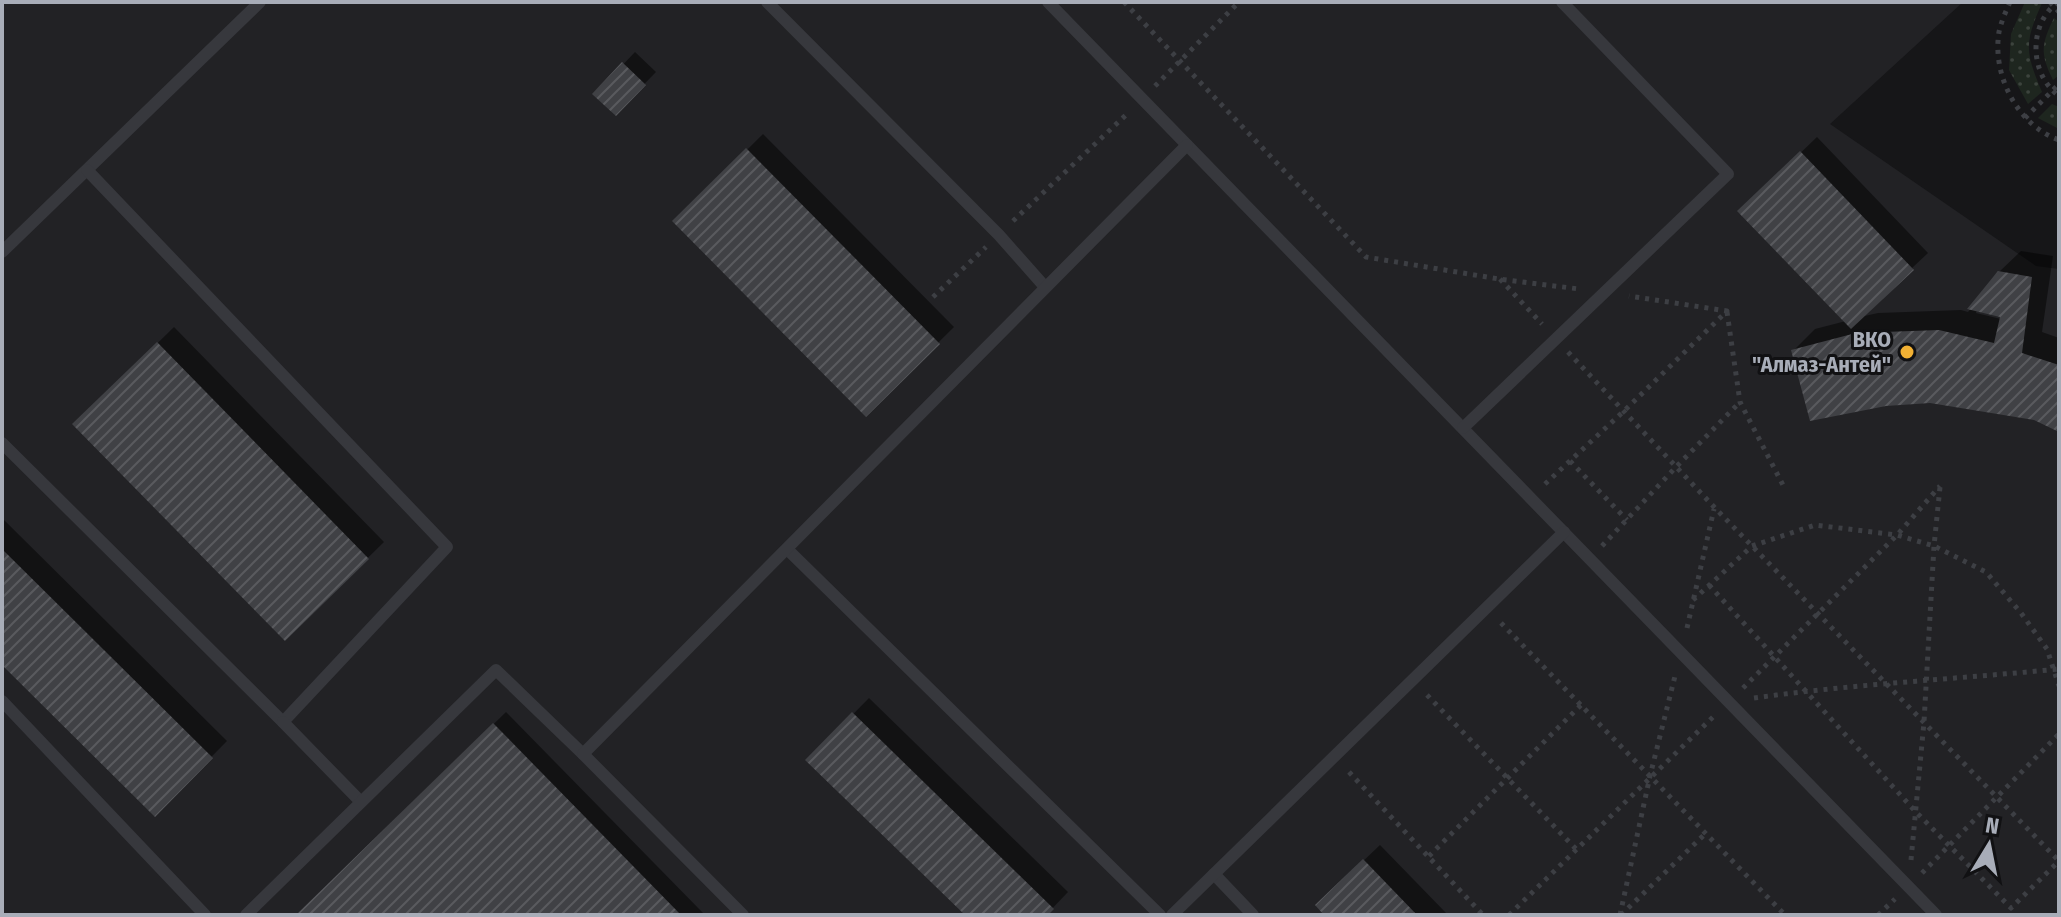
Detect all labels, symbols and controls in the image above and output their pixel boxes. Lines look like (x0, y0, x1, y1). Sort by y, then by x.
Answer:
place label: ВКО "Алмаз-Антей" (1752, 326, 1891, 378)
marker: ВКО "Алмаз-Антей" (1898, 343, 1916, 361)
north arrow (1949, 805, 2029, 885)
text: N (1984, 811, 2001, 840)

